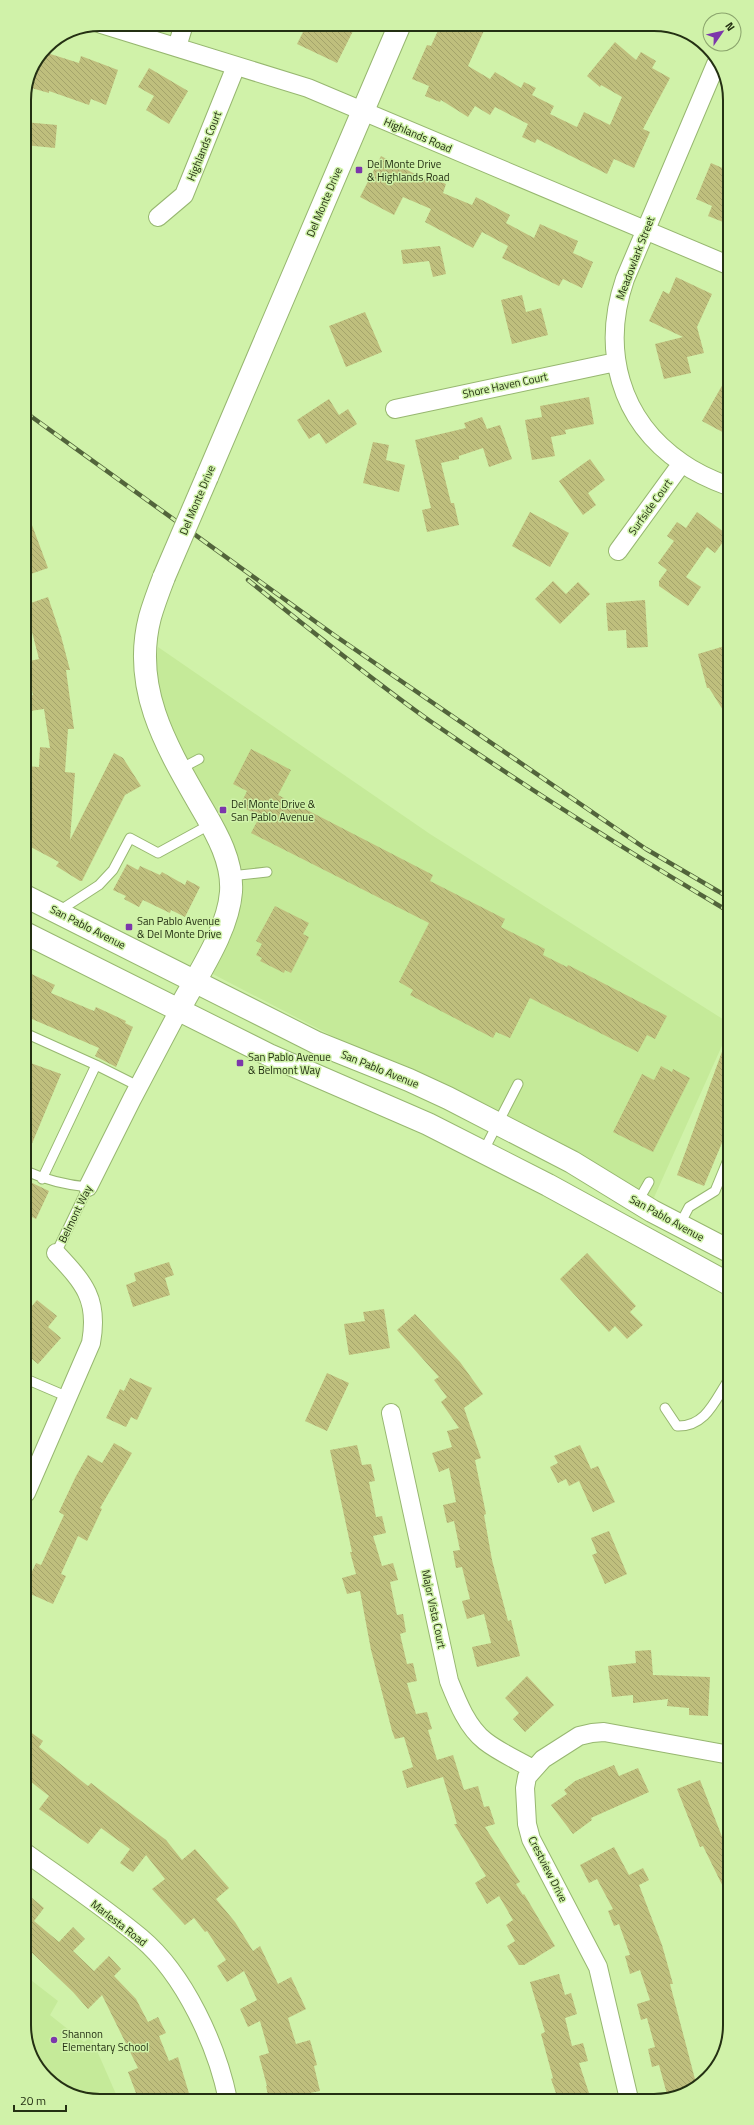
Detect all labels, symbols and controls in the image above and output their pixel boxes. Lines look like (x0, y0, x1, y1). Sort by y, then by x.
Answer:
north arrow (702, 12, 742, 52)
text: N (722, 19, 739, 34)
street label: Highlands Court (183, 109, 225, 183)
street label: Highlands Road (381, 113, 455, 157)
place label: Del Monte Drive & Highlands Road (367, 156, 450, 185)
street label: Del Monte Drive (302, 164, 346, 239)
marker: Del Monte Drive & Highlands Road (354, 165, 364, 175)
street label: Meadowlark Street (612, 214, 658, 302)
street label: Shore Haven Court (461, 368, 549, 402)
street label: Del Monte Drive (175, 462, 219, 537)
street label: Surfside Court (624, 476, 676, 538)
place label: Del Monte Drive & San Pablo Avenue (231, 796, 316, 825)
marker: Del Monte Drive & San Pablo Avenue (218, 805, 228, 815)
street label: San Pablo Avenue (48, 901, 129, 953)
place label: San Pablo Avenue & Del Monte Drive (137, 913, 222, 942)
marker: San Pablo Avenue & Del Monte Drive (124, 922, 134, 932)
street label: San Pablo Avenue (339, 1046, 422, 1092)
place label: San Pablo Avenue & Belmont Way (248, 1049, 331, 1078)
marker: San Pablo Avenue & Belmont Way (235, 1058, 245, 1068)
street label: Belmont Way (54, 1182, 96, 1246)
street label: San Pablo Avenue (627, 1191, 707, 1245)
street label: Major Vista Court (418, 1568, 450, 1650)
street label: Crestview Drive (524, 1833, 572, 1905)
street label: Marlesta Road (88, 1896, 151, 1950)
place label: Shannon Elementary School (62, 2026, 149, 2055)
marker: Shannon Elementary School (49, 2035, 59, 2045)
scale bar (14, 2087, 66, 2113)
text: 20 m (20, 2091, 46, 2110)

